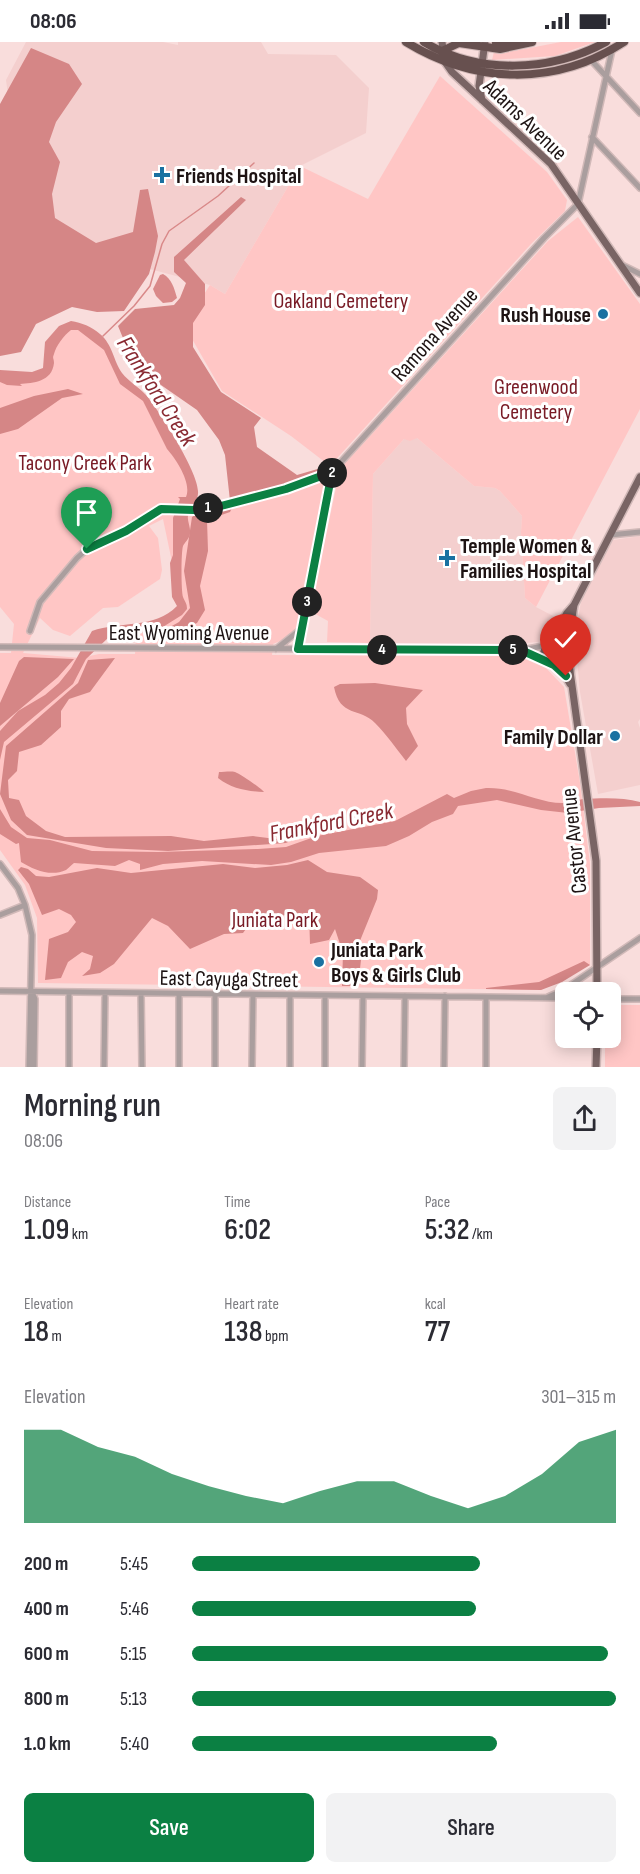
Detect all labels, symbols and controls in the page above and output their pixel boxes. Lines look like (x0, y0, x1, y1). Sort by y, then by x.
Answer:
text: 08:06 (30, 8, 77, 35)
street label: Adams Avenue (477, 73, 572, 167)
place label: Friends Hospital (176, 163, 301, 190)
marker: Friends Hospital (153, 166, 171, 184)
street label: Ramona Avenue (386, 283, 484, 387)
park label: Oakland Cemetery (274, 288, 409, 315)
place label: Rush House (500, 302, 591, 329)
marker: Rush House (596, 307, 610, 321)
water label: Frankford Creek (110, 331, 203, 453)
park label: Greenwood Cemetery (494, 374, 578, 426)
park label: Tacony Creek Park (18, 450, 152, 477)
pin: 2 (317, 458, 347, 488)
text: 2 (328, 463, 336, 482)
pin (61, 487, 112, 549)
pin: 1 (193, 493, 223, 523)
icon: arrive (70, 496, 103, 529)
text: 1 (205, 498, 211, 517)
place label: Temple Women & Families Hospital (460, 533, 593, 585)
marker: Temple Women & Families Hospital (438, 549, 456, 567)
pin: 3 (292, 587, 322, 617)
text: 3 (303, 592, 311, 611)
pin (540, 614, 591, 676)
street label: East Wyoming Avenue (109, 620, 269, 647)
icon: check (549, 623, 582, 656)
pin: 4 (367, 635, 397, 665)
pin: 5 (498, 635, 528, 665)
text: 4 (378, 640, 386, 659)
text: 5 (509, 640, 517, 659)
place label: Family Dollar (504, 724, 603, 751)
marker: Family Dollar (608, 729, 622, 743)
street label: Castor Avenue (556, 787, 593, 895)
water label: Frankford Creek (267, 796, 396, 849)
park label: Juniata Park (231, 907, 319, 934)
place label: Juniata Park Boys & Girls Club (330, 937, 461, 989)
marker: Juniata Park Boys & Girls Club (312, 955, 326, 969)
street label: East Cayuga Street (159, 965, 299, 994)
map controls (555, 982, 621, 1048)
button: locate (555, 982, 621, 1048)
text: Morning run (24, 1086, 161, 1126)
button: share (553, 1087, 616, 1150)
text: 08:06 (24, 1129, 63, 1153)
text: Distance (24, 1193, 71, 1212)
text: Time (224, 1193, 251, 1212)
text: Pace (425, 1193, 450, 1212)
text: 1.09 (24, 1212, 69, 1248)
text: 6:02 (224, 1212, 271, 1248)
text: 5:32 (425, 1212, 470, 1248)
text: km (69, 1225, 88, 1244)
text: /km (470, 1225, 493, 1244)
text: Elevation (24, 1295, 73, 1314)
text: Heart rate (224, 1295, 279, 1314)
text: kcal (425, 1295, 446, 1314)
text: 18 (24, 1314, 49, 1350)
text: 138 (224, 1314, 262, 1350)
text: 77 (425, 1314, 450, 1350)
text: m (49, 1327, 62, 1346)
text: bpm (262, 1327, 288, 1346)
text: Elevation (24, 1385, 86, 1409)
text: 301–315 m (541, 1385, 616, 1409)
text: 200 m (24, 1552, 68, 1576)
text: 5:45 (120, 1552, 148, 1576)
text: 400 m (24, 1597, 69, 1621)
text: 5:46 (120, 1597, 149, 1621)
text: 600 m (24, 1642, 69, 1666)
text: 5:15 (120, 1642, 147, 1666)
text: 800 m (24, 1687, 69, 1711)
text: 5:13 (120, 1687, 147, 1711)
text: 1.0 km (24, 1732, 71, 1756)
text: 5:40 (120, 1732, 149, 1756)
button: Save (24, 1793, 314, 1862)
button: Share (326, 1793, 616, 1862)

